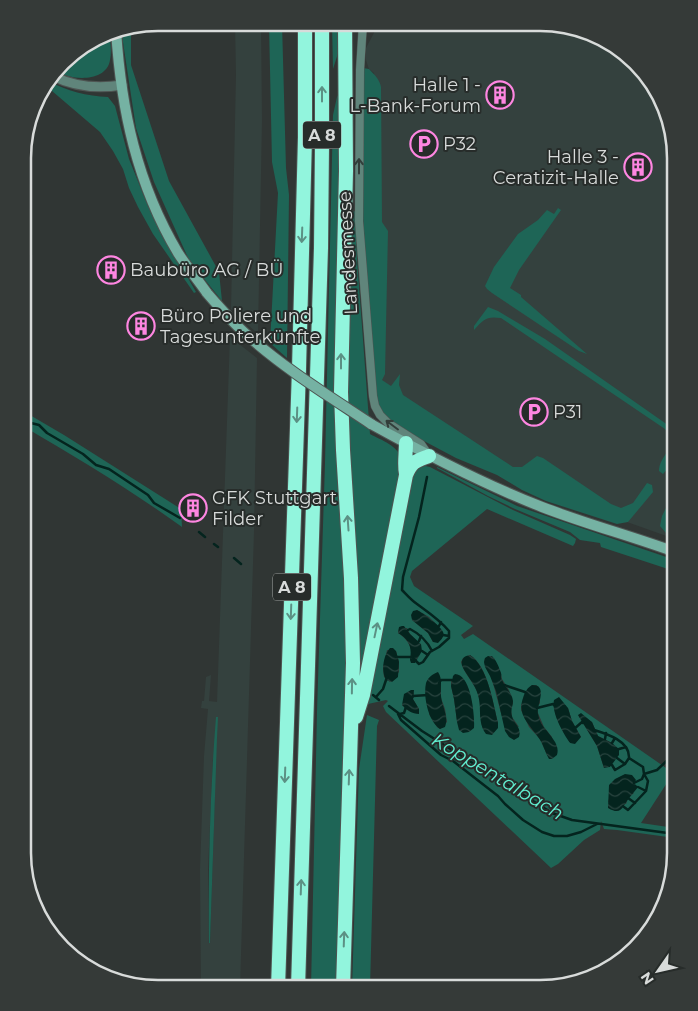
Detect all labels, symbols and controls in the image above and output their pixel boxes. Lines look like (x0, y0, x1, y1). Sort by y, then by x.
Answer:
place label: Halle 1 - L-Bank-Forum (349, 74, 481, 117)
building icon: Halle 1 - L-Bank-Forum (485, 80, 515, 110)
one-way arrow (317, 86, 327, 102)
road number: A 8 (303, 122, 341, 148)
parking icon: P32 (409, 129, 439, 159)
place label: P32 (443, 133, 476, 155)
place label: Halle 3 - Ceratizit-Halle (493, 146, 619, 189)
building icon: Halle 3 - Ceratizit-Halle (623, 152, 653, 182)
one-way arrow (354, 158, 364, 174)
street label: Landesmesse (334, 191, 362, 315)
one-way arrow (297, 226, 307, 243)
building icon: Baubüro AG / BÜ (96, 255, 126, 285)
place label: Baubüro AG / BÜ (130, 259, 284, 281)
place label: Büro Poliere und Tagesunterkünfte (160, 305, 321, 348)
building icon: Büro Poliere und Tagesunterkünfte (126, 311, 156, 341)
one-way arrow (336, 353, 346, 370)
parking icon: P31 (519, 397, 549, 427)
place label: P31 (553, 401, 582, 423)
one-way arrow (293, 407, 302, 423)
one-way arrow (386, 420, 399, 431)
place label: GFK Stuttgart Filder (212, 487, 337, 530)
building icon: GFK Stuttgart Filder (178, 493, 208, 523)
one-way arrow (343, 516, 352, 532)
road number: A 8 (273, 574, 311, 600)
one-way arrow (286, 604, 295, 620)
one-way arrow (372, 622, 381, 638)
one-way arrow (347, 678, 357, 694)
water label: Koppentalbach (428, 728, 568, 825)
one-way arrow (280, 766, 290, 783)
one-way arrow (345, 769, 354, 785)
one-way arrow (296, 879, 305, 895)
one-way arrow (340, 931, 349, 947)
north arrow (633, 946, 683, 996)
text: N (637, 969, 658, 988)

